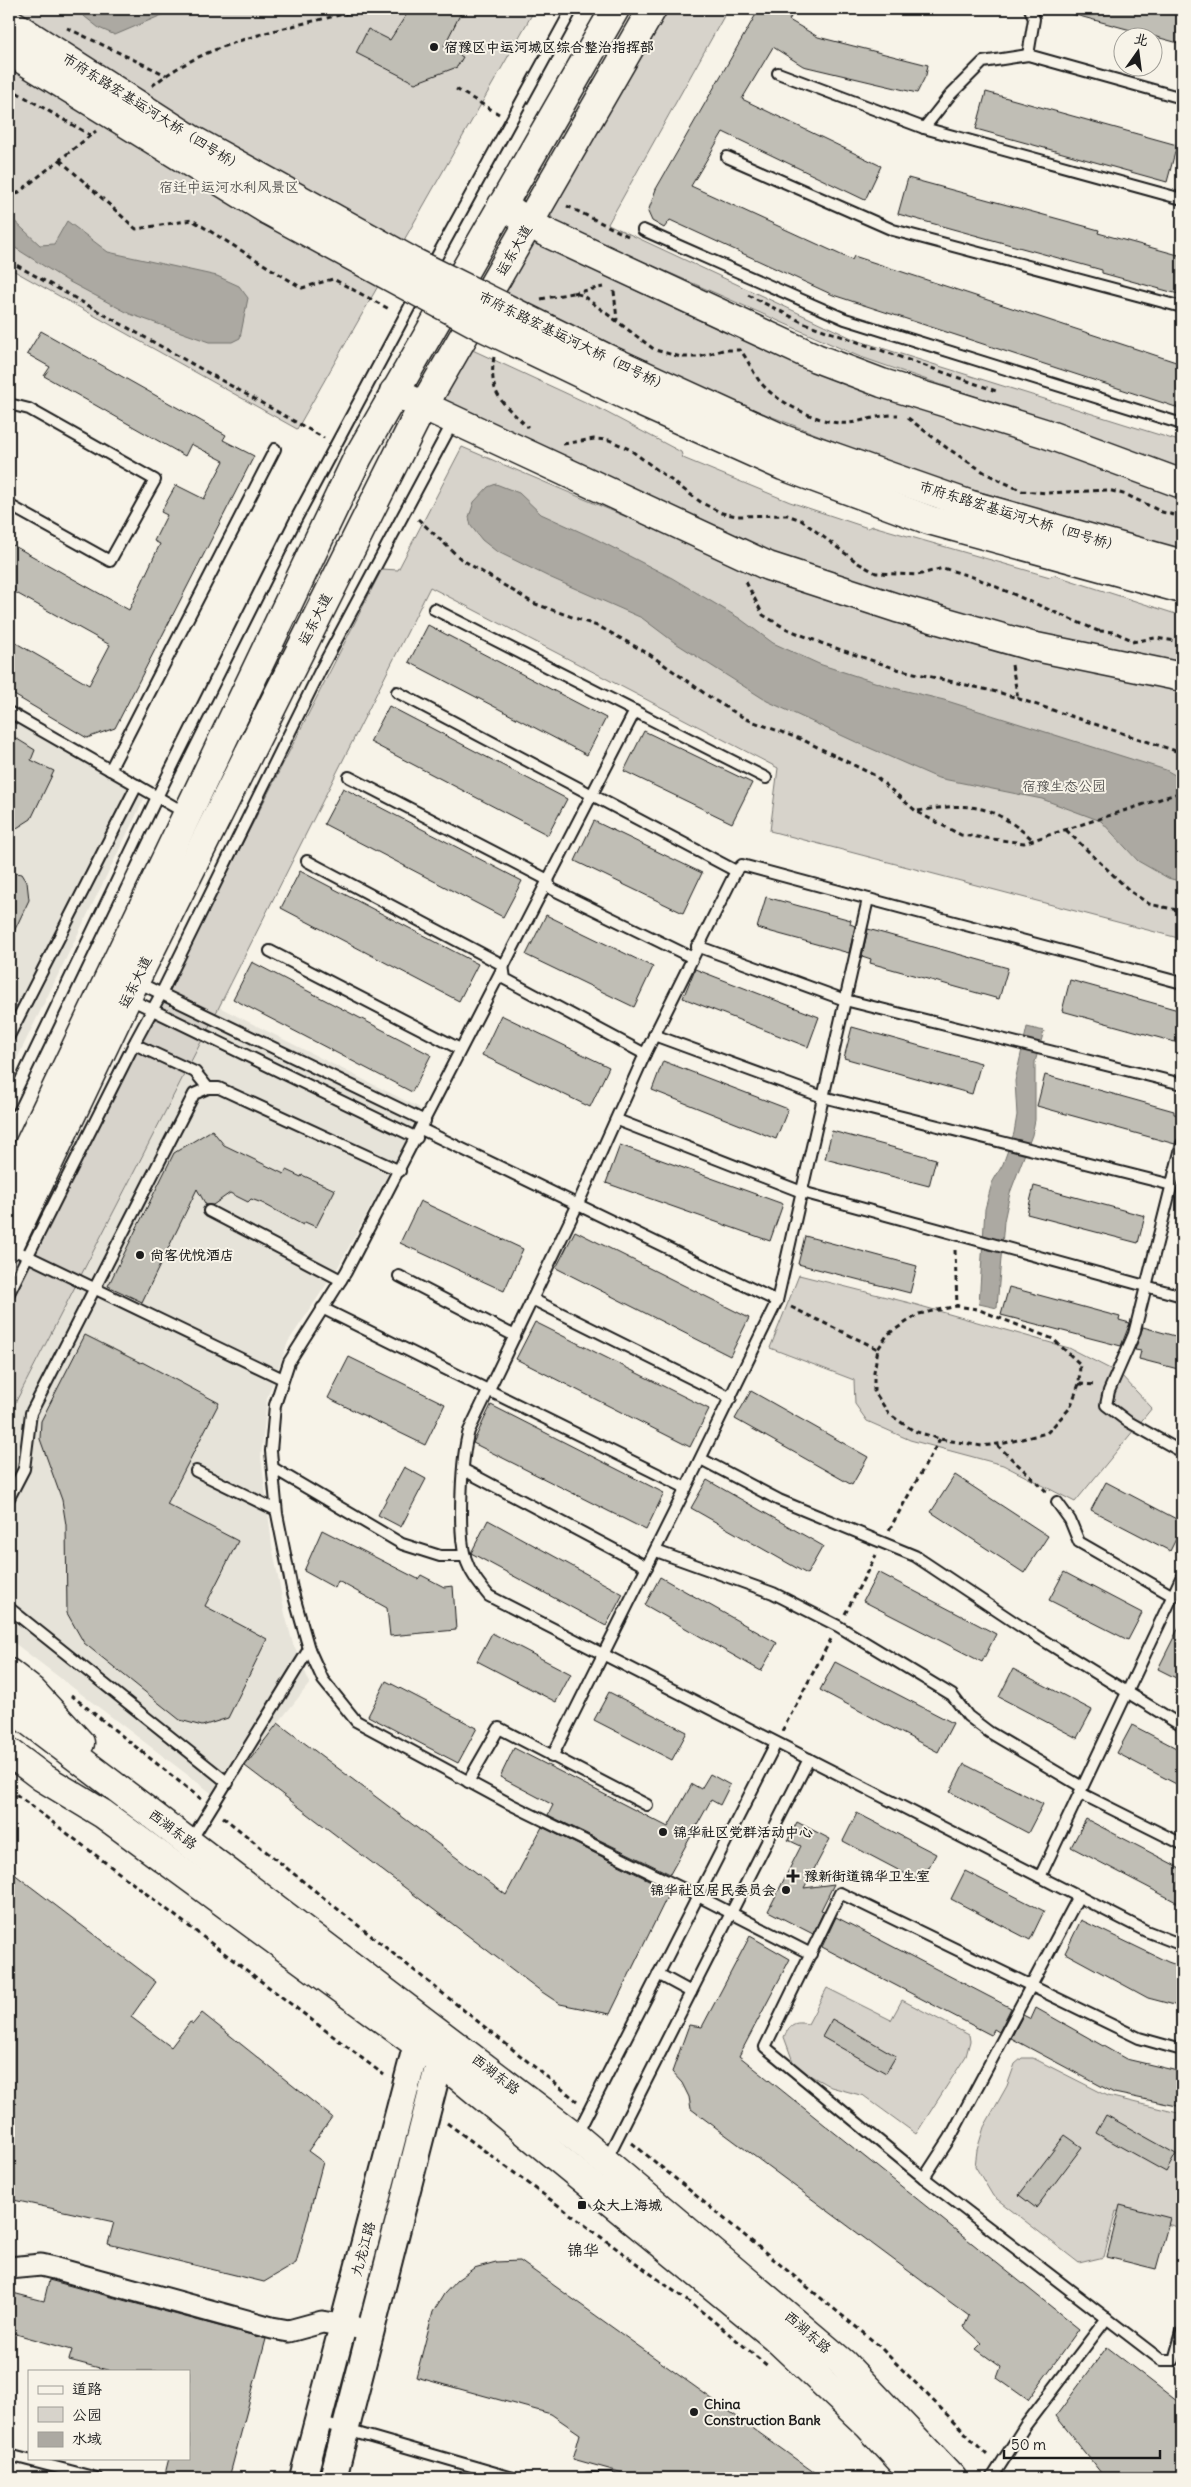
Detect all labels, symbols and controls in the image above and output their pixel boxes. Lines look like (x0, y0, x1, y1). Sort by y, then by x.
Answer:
north arrow (1114, 28, 1164, 78)
text: 北 (1132, 29, 1150, 50)
place label: 宿豫区中运河城区综合整治指挥部 (444, 38, 654, 56)
marker: 宿豫区中运河城区综合整治指挥部 (428, 41, 440, 53)
street label: 市府东路宏基运河大桥（四号桥） (59, 49, 247, 175)
park label: 宿迁中运河水利风景区 (159, 178, 299, 196)
street label: 运东大道 (492, 221, 536, 279)
street label: 市府东路宏基运河大桥（四号桥） (476, 287, 672, 395)
street label: 市府东路宏基运河大桥（四号桥） (917, 477, 1123, 555)
street label: 运东大道 (294, 590, 336, 648)
park label: 宿豫生态公园 (1022, 777, 1106, 795)
street label: 运东大道 (115, 953, 155, 1011)
place label: 尚客优悦酒店 (150, 1246, 234, 1264)
marker: 尚客优悦酒店 (134, 1249, 146, 1261)
street label: 西湖东路 (145, 1805, 201, 1853)
place label: 锦华社区党群活动中心 (673, 1823, 813, 1841)
marker: 锦华社区党群活动中心 (657, 1826, 669, 1838)
place label: 豫新街道锦华卫生室 (804, 1867, 930, 1885)
marker: 豫新街道锦华卫生室 (786, 1869, 800, 1883)
place label: 锦华社区居民委员会 (650, 1881, 776, 1899)
marker: 锦华社区居民委员会 (780, 1884, 792, 1896)
street label: 西湖东路 (468, 2050, 524, 2098)
place label: 众大上海城 (592, 2196, 662, 2214)
marker: 众大上海城 (576, 2199, 588, 2211)
street label: 九龙江路 (347, 2220, 379, 2278)
district label: 锦华 (567, 2240, 599, 2260)
street label: 西湖东路 (781, 2307, 835, 2357)
legend (28, 2370, 190, 2460)
text: 道路 (72, 2379, 102, 2398)
place label: China Construction Bank (704, 2395, 821, 2429)
text: 公园 (72, 2405, 102, 2424)
marker: China Construction Bank (688, 2406, 700, 2418)
scale bar (1004, 2427, 1160, 2459)
text: 水域 (72, 2429, 102, 2448)
text: 50 m (1011, 2435, 1046, 2454)

